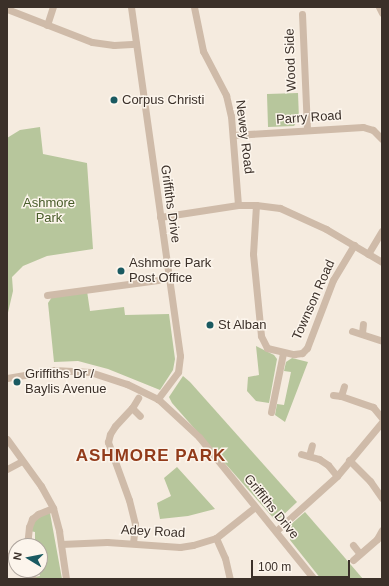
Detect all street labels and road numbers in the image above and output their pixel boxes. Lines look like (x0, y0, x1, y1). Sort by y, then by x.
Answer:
street label: Wood Side (282, 28, 300, 92)
street label: Newey Road (232, 99, 256, 175)
street label: Parry Road (276, 108, 342, 128)
street label: Griffiths Drive (157, 164, 183, 244)
street label: Townson Road (289, 258, 339, 342)
street label: Griffiths Drive (240, 472, 302, 542)
street label: Adey Road (120, 523, 186, 541)

